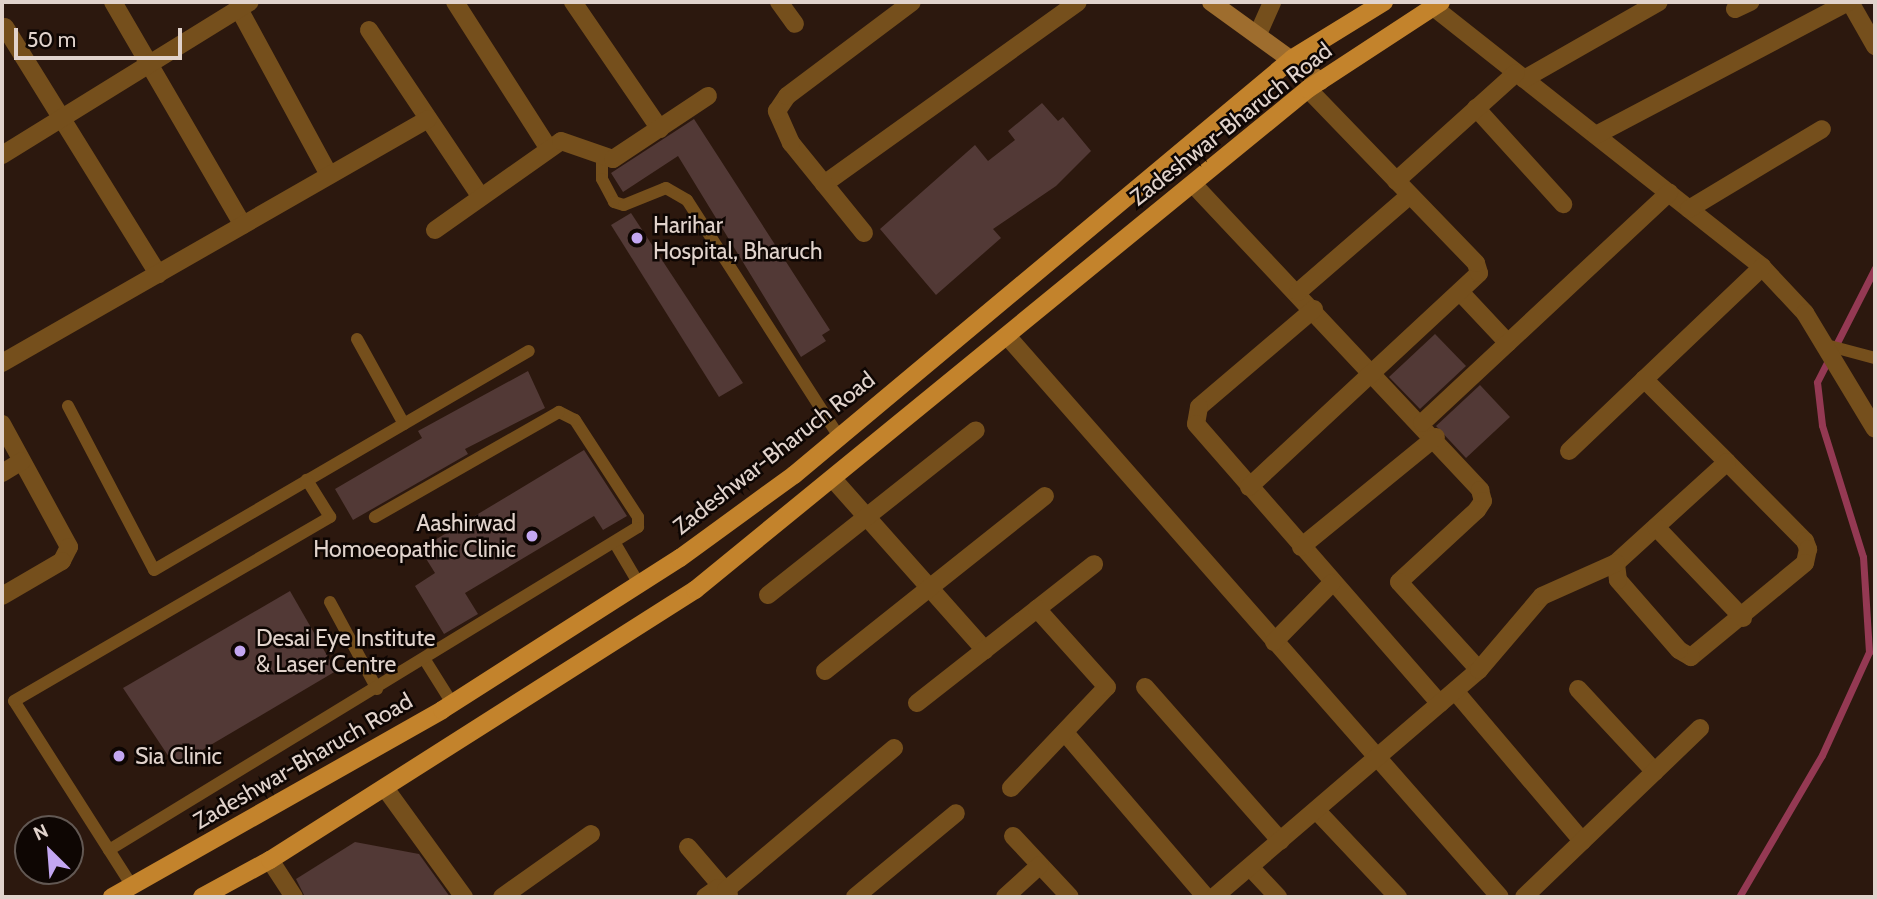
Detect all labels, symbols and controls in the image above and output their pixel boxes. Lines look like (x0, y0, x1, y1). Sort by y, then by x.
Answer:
scale bar (18, 14, 186, 58)
text: 50 m (27, 27, 76, 52)
street label: Zadeshwar-Bharuch Road (1125, 37, 1337, 211)
place label: Harihar Hospital, Bharuch (653, 211, 822, 265)
marker: Harihar Hospital, Bharuch (627, 228, 647, 248)
street label: Zadeshwar-Bharuch Road (668, 366, 880, 540)
place label: Aashirwad Homoeopathic Clinic (313, 509, 516, 563)
marker: Aashirwad Homoeopathic Clinic (522, 526, 542, 546)
place label: Desai Eye Institute & Laser Centre (256, 624, 436, 678)
marker: Desai Eye Institute & Laser Centre (230, 641, 250, 661)
street label: Zadeshwar-Bharuch Road (189, 687, 417, 835)
place label: Sia Clinic (135, 742, 222, 770)
marker: Sia Clinic (109, 746, 129, 766)
north arrow (14, 815, 84, 885)
text: N (30, 819, 52, 846)

